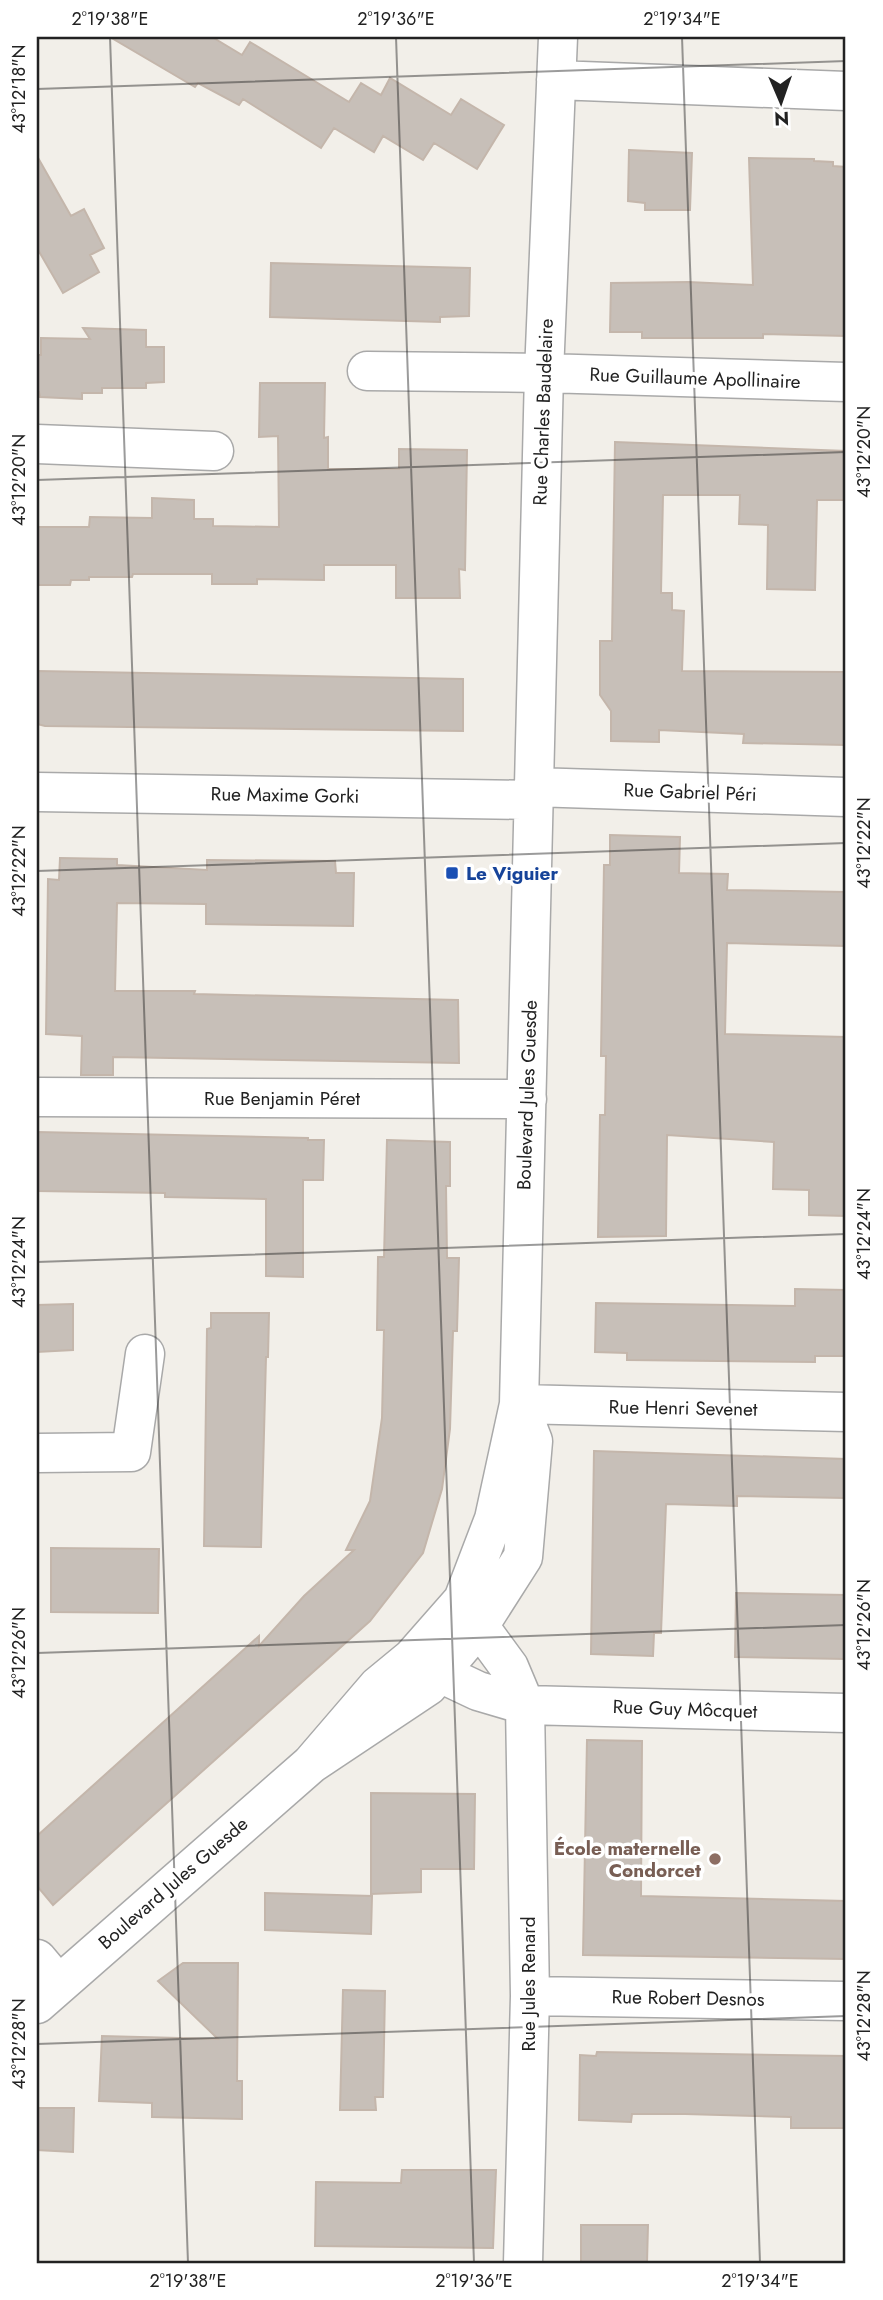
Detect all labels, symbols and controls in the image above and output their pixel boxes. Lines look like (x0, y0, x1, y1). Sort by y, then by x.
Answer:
text: 2°19'38"E (72, 6, 148, 32)
text: 2°19'36"E (357, 6, 435, 32)
text: 2°19'34"E (643, 6, 721, 32)
text: 43°12'18"N (6, 44, 32, 134)
north arrow (746, 66, 816, 136)
text: N (774, 105, 790, 132)
street label: Rue Charles Baudelaire (526, 318, 560, 506)
street label: Rue Guillaume Apollinaire (589, 361, 801, 395)
text: 43°12'20"N (851, 406, 877, 498)
text: 43°12'20"N (6, 434, 32, 526)
street label: Rue Gabriel Péri (623, 776, 757, 808)
street label: Rue Maxime Gorki (210, 780, 360, 810)
text: 43°12'22"N (851, 797, 877, 889)
text: 43°12'22"N (6, 825, 32, 917)
place label: Le Viguier (466, 860, 558, 887)
marker: Le Viguier (444, 865, 460, 881)
street label: Boulevard Jules Guesde (510, 999, 544, 1190)
street label: Rue Benjamin Péret (204, 1085, 360, 1112)
text: 43°12'24"N (851, 1188, 877, 1280)
text: 43°12'24"N (6, 1216, 32, 1308)
street label: Rue Henri Sevenet (608, 1393, 758, 1423)
text: 43°12'26"N (851, 1579, 877, 1671)
text: 43°12'26"N (6, 1607, 32, 1699)
street label: Rue Guy Môcquet (612, 1693, 758, 1725)
street label: Boulevard Jules Guesde (92, 1810, 254, 1956)
place label: École maternelle Condorcet (554, 1835, 701, 1884)
marker: École maternelle Condorcet (707, 1851, 723, 1867)
street label: Rue Jules Renard (515, 1916, 542, 2052)
text: 43°12'28"N (851, 1970, 877, 2062)
street label: Rue Robert Desnos (611, 1983, 765, 2013)
text: 43°12'28"N (6, 1998, 32, 2090)
text: 2°19'38"E (150, 2268, 226, 2294)
text: 2°19'36"E (435, 2268, 513, 2294)
text: 2°19'34"E (721, 2268, 799, 2294)

